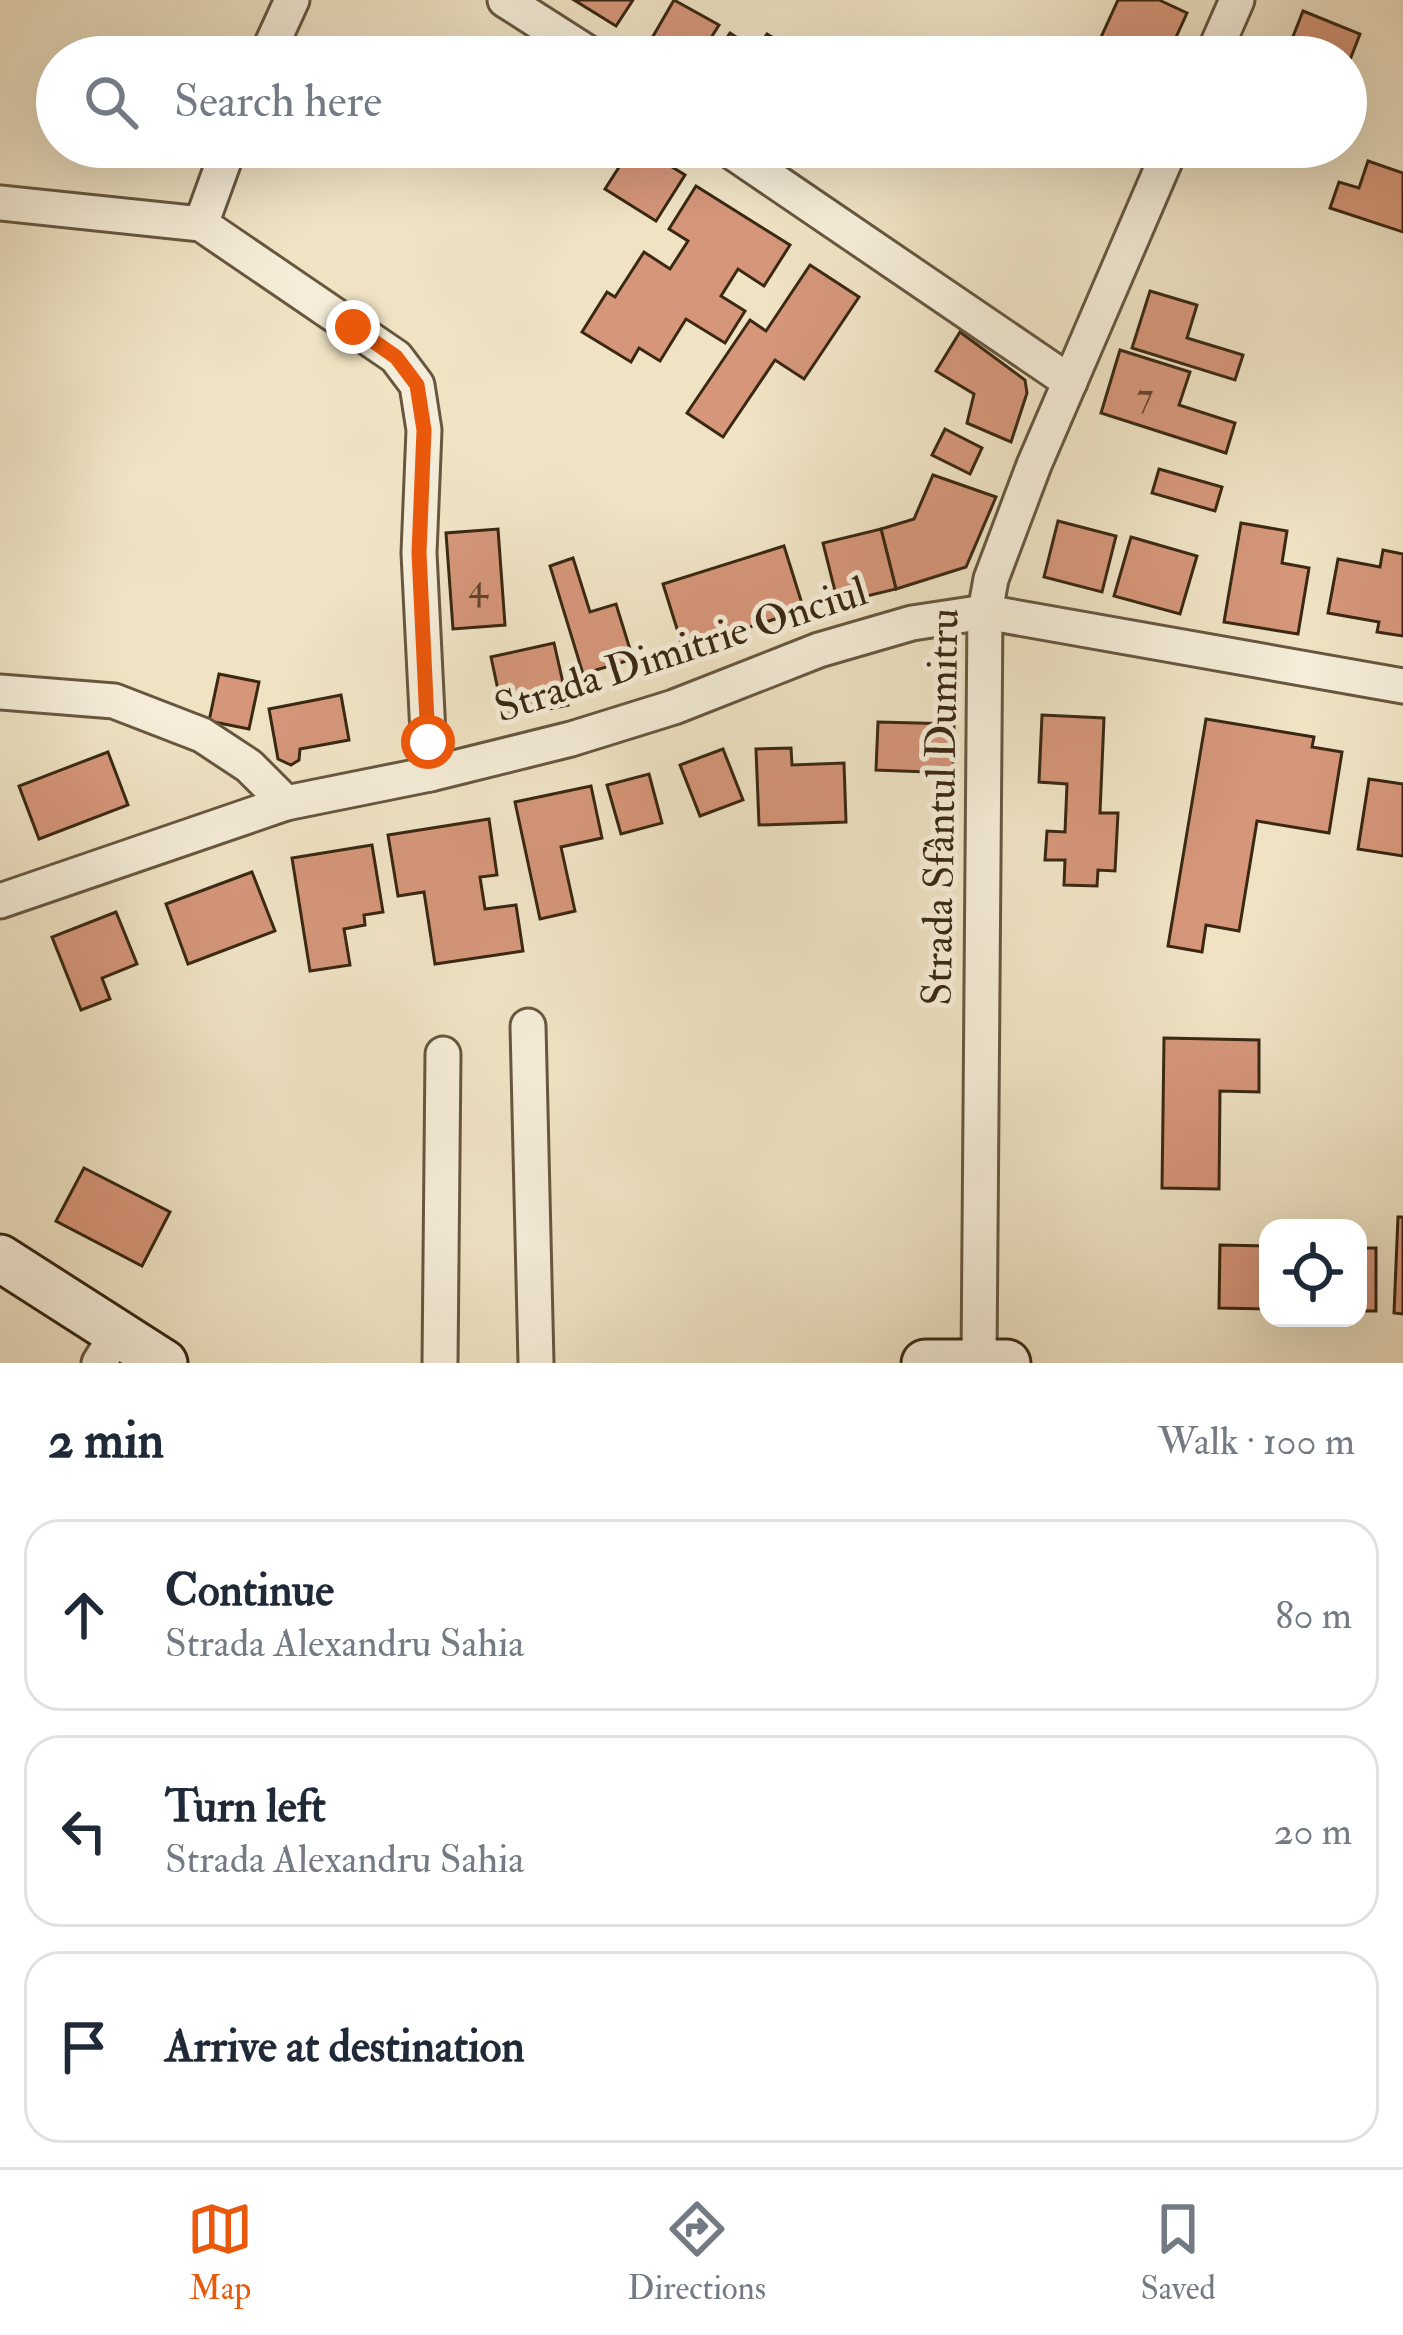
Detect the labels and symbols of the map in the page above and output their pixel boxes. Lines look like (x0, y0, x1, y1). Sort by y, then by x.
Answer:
route end (326, 300, 380, 354)
house number: 7 (1137, 373, 1153, 418)
house number: 4 (468, 564, 489, 609)
street label: Strada Dimitrie Onciul (488, 565, 874, 735)
street label: Strada Sfântul Dumitru (912, 608, 970, 1006)
route start (401, 715, 455, 769)

